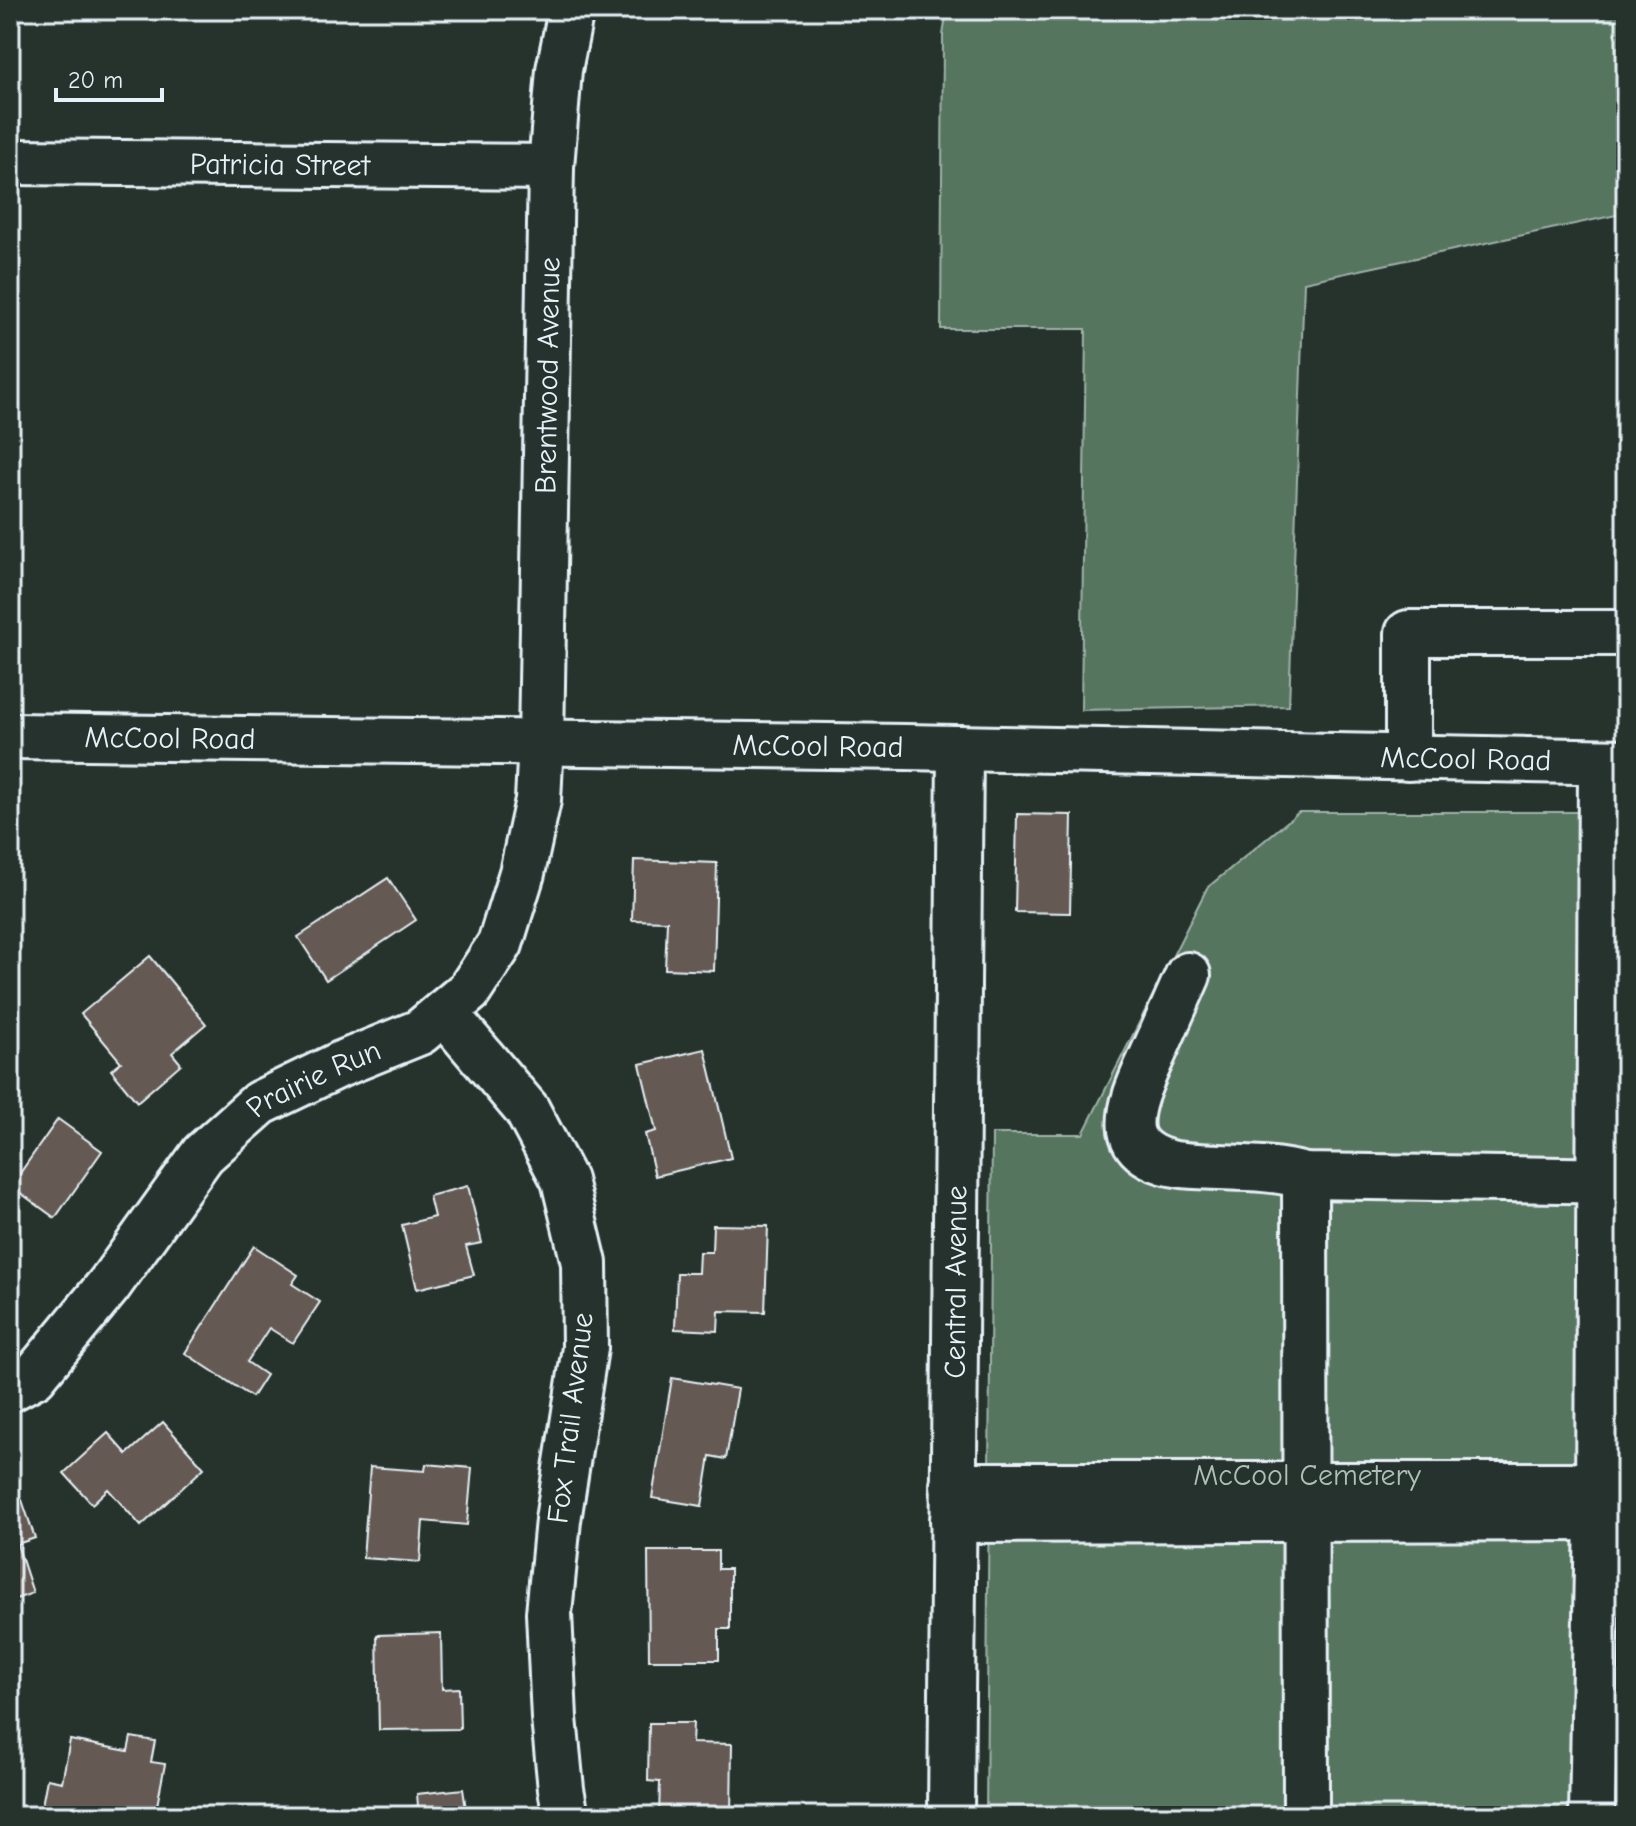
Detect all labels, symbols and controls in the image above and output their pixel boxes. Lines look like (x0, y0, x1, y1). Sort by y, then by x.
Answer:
scale bar (56, 52, 162, 102)
text: 20 m (68, 66, 123, 94)
street label: Patricia Street (190, 147, 372, 183)
street label: Brentwood Avenue (528, 257, 567, 494)
street label: McCool Road (84, 720, 256, 757)
street label: McCool Road (732, 728, 904, 765)
street label: McCool Road (1380, 740, 1552, 778)
street label: Prairie Run (239, 1033, 386, 1125)
street label: Central Avenue (938, 1185, 974, 1379)
street label: Fox Trail Avenue (540, 1311, 601, 1525)
park label: McCool Cemetery (1193, 1458, 1421, 1493)

